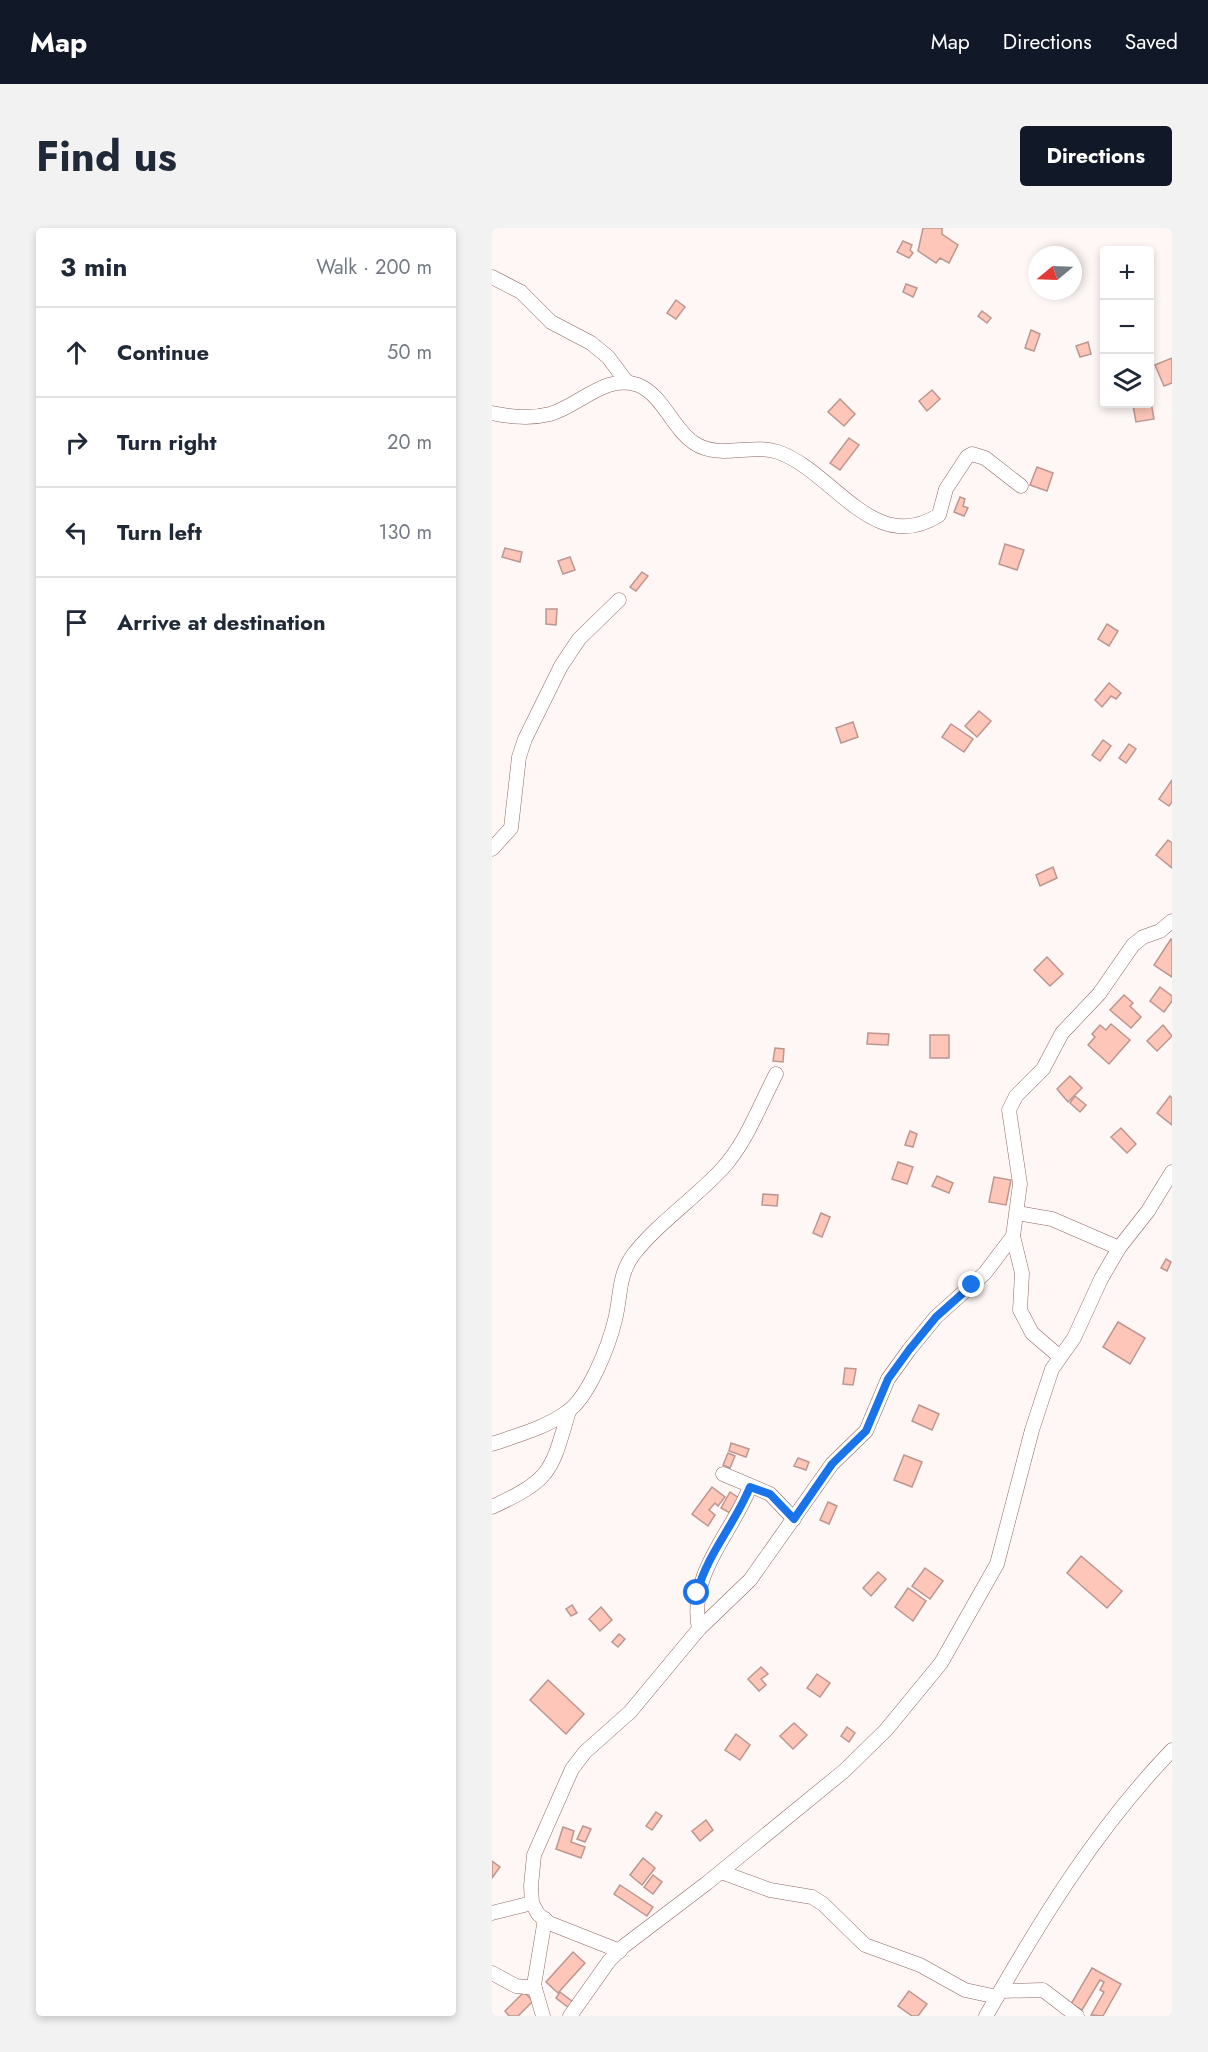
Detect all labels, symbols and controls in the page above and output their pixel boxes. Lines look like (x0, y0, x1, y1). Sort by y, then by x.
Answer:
text: Map (30, 22, 87, 63)
text: Map (931, 27, 970, 57)
text: Directions (1003, 27, 1092, 57)
text: Saved (1125, 27, 1178, 57)
text: Find us (36, 126, 177, 187)
button: Directions (1020, 126, 1172, 186)
north arrow (1028, 246, 1082, 300)
map controls (1100, 246, 1154, 408)
button: + (1100, 246, 1154, 300)
text: 3 min (60, 248, 127, 286)
text: Walk · 200 m (316, 253, 432, 282)
button: − (1100, 300, 1154, 354)
icon: ahead (60, 336, 93, 369)
text: Continue (117, 336, 209, 368)
text: 50 m (387, 338, 432, 367)
button: layers (1100, 354, 1154, 408)
icon: right (60, 426, 93, 459)
text: Turn right (117, 426, 217, 458)
text: 20 m (387, 428, 432, 457)
icon: left (60, 516, 93, 549)
text: Turn left (117, 516, 202, 548)
text: 130 m (378, 518, 432, 547)
icon: arrive (60, 606, 93, 639)
text: Arrive at destination (117, 606, 326, 638)
route end (958, 1271, 984, 1297)
route start (683, 1579, 709, 1605)

